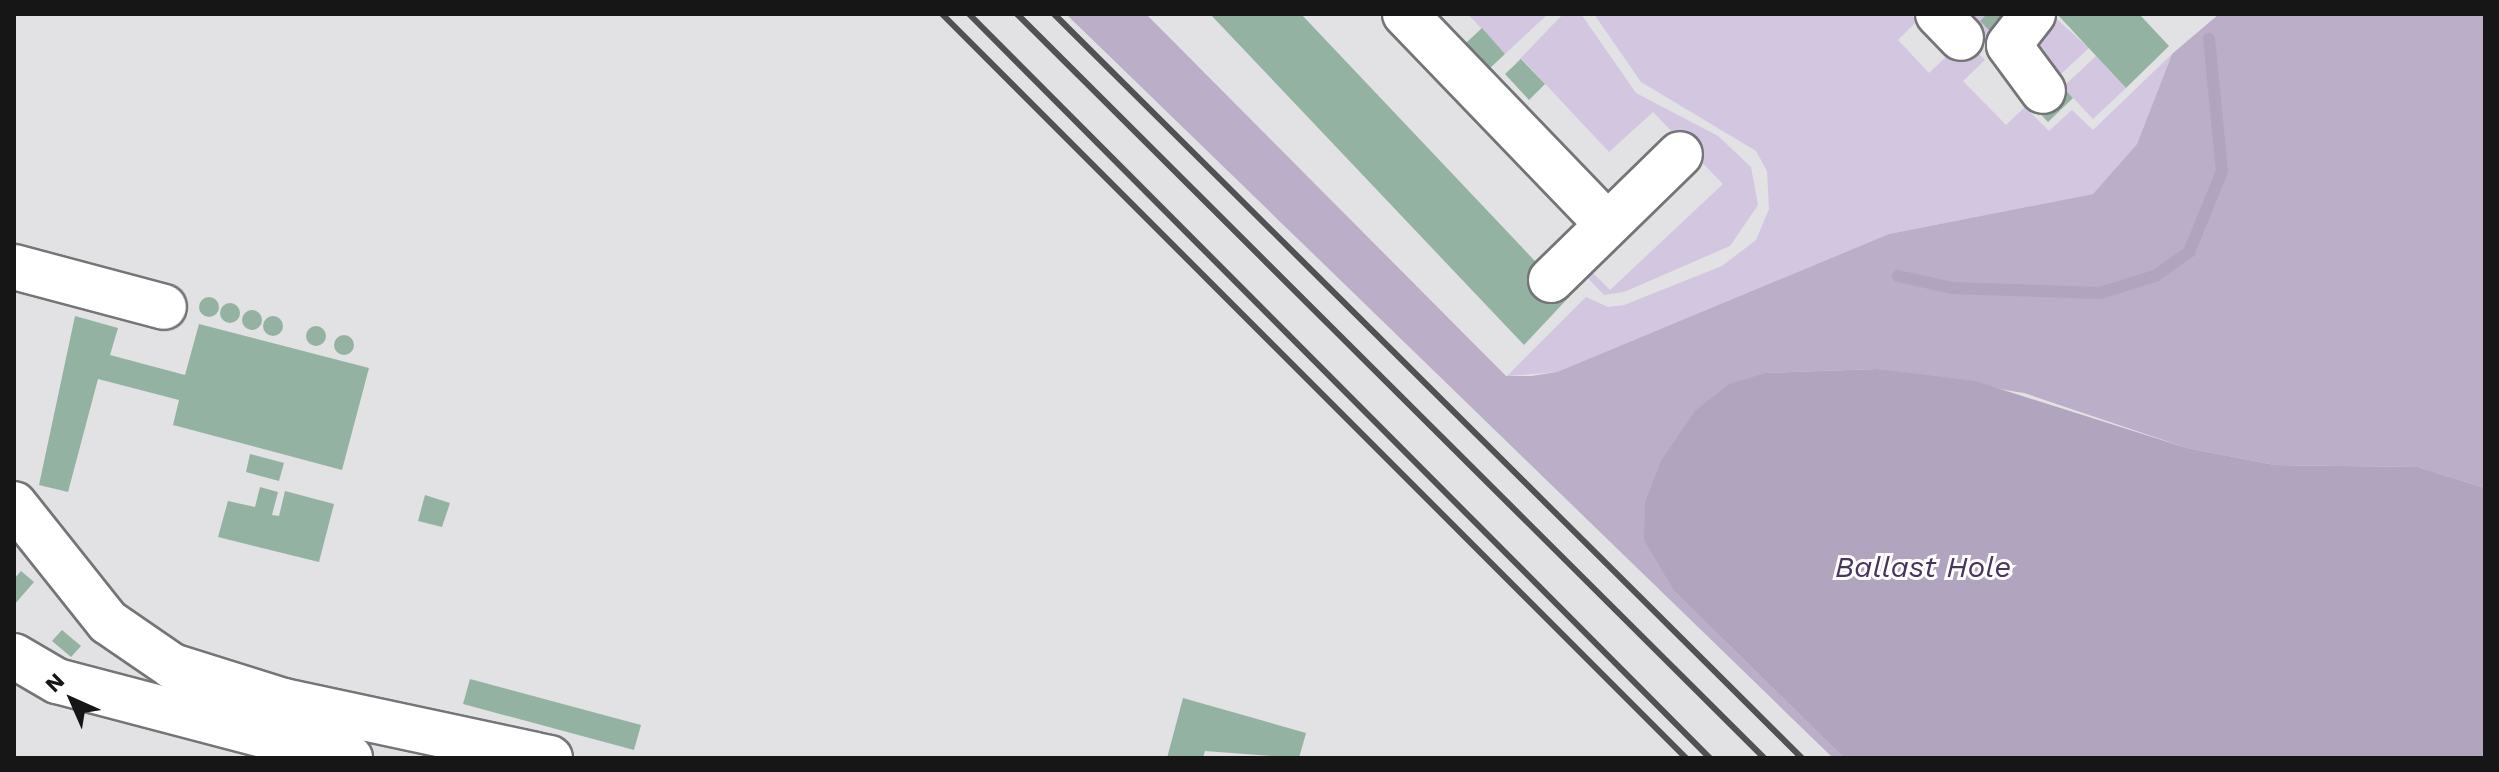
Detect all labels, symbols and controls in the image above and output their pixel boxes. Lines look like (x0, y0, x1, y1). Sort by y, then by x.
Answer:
water label: Ballast Hole (1835, 549, 2011, 585)
north arrow (32, 660, 112, 740)
text: N (40, 668, 69, 697)

